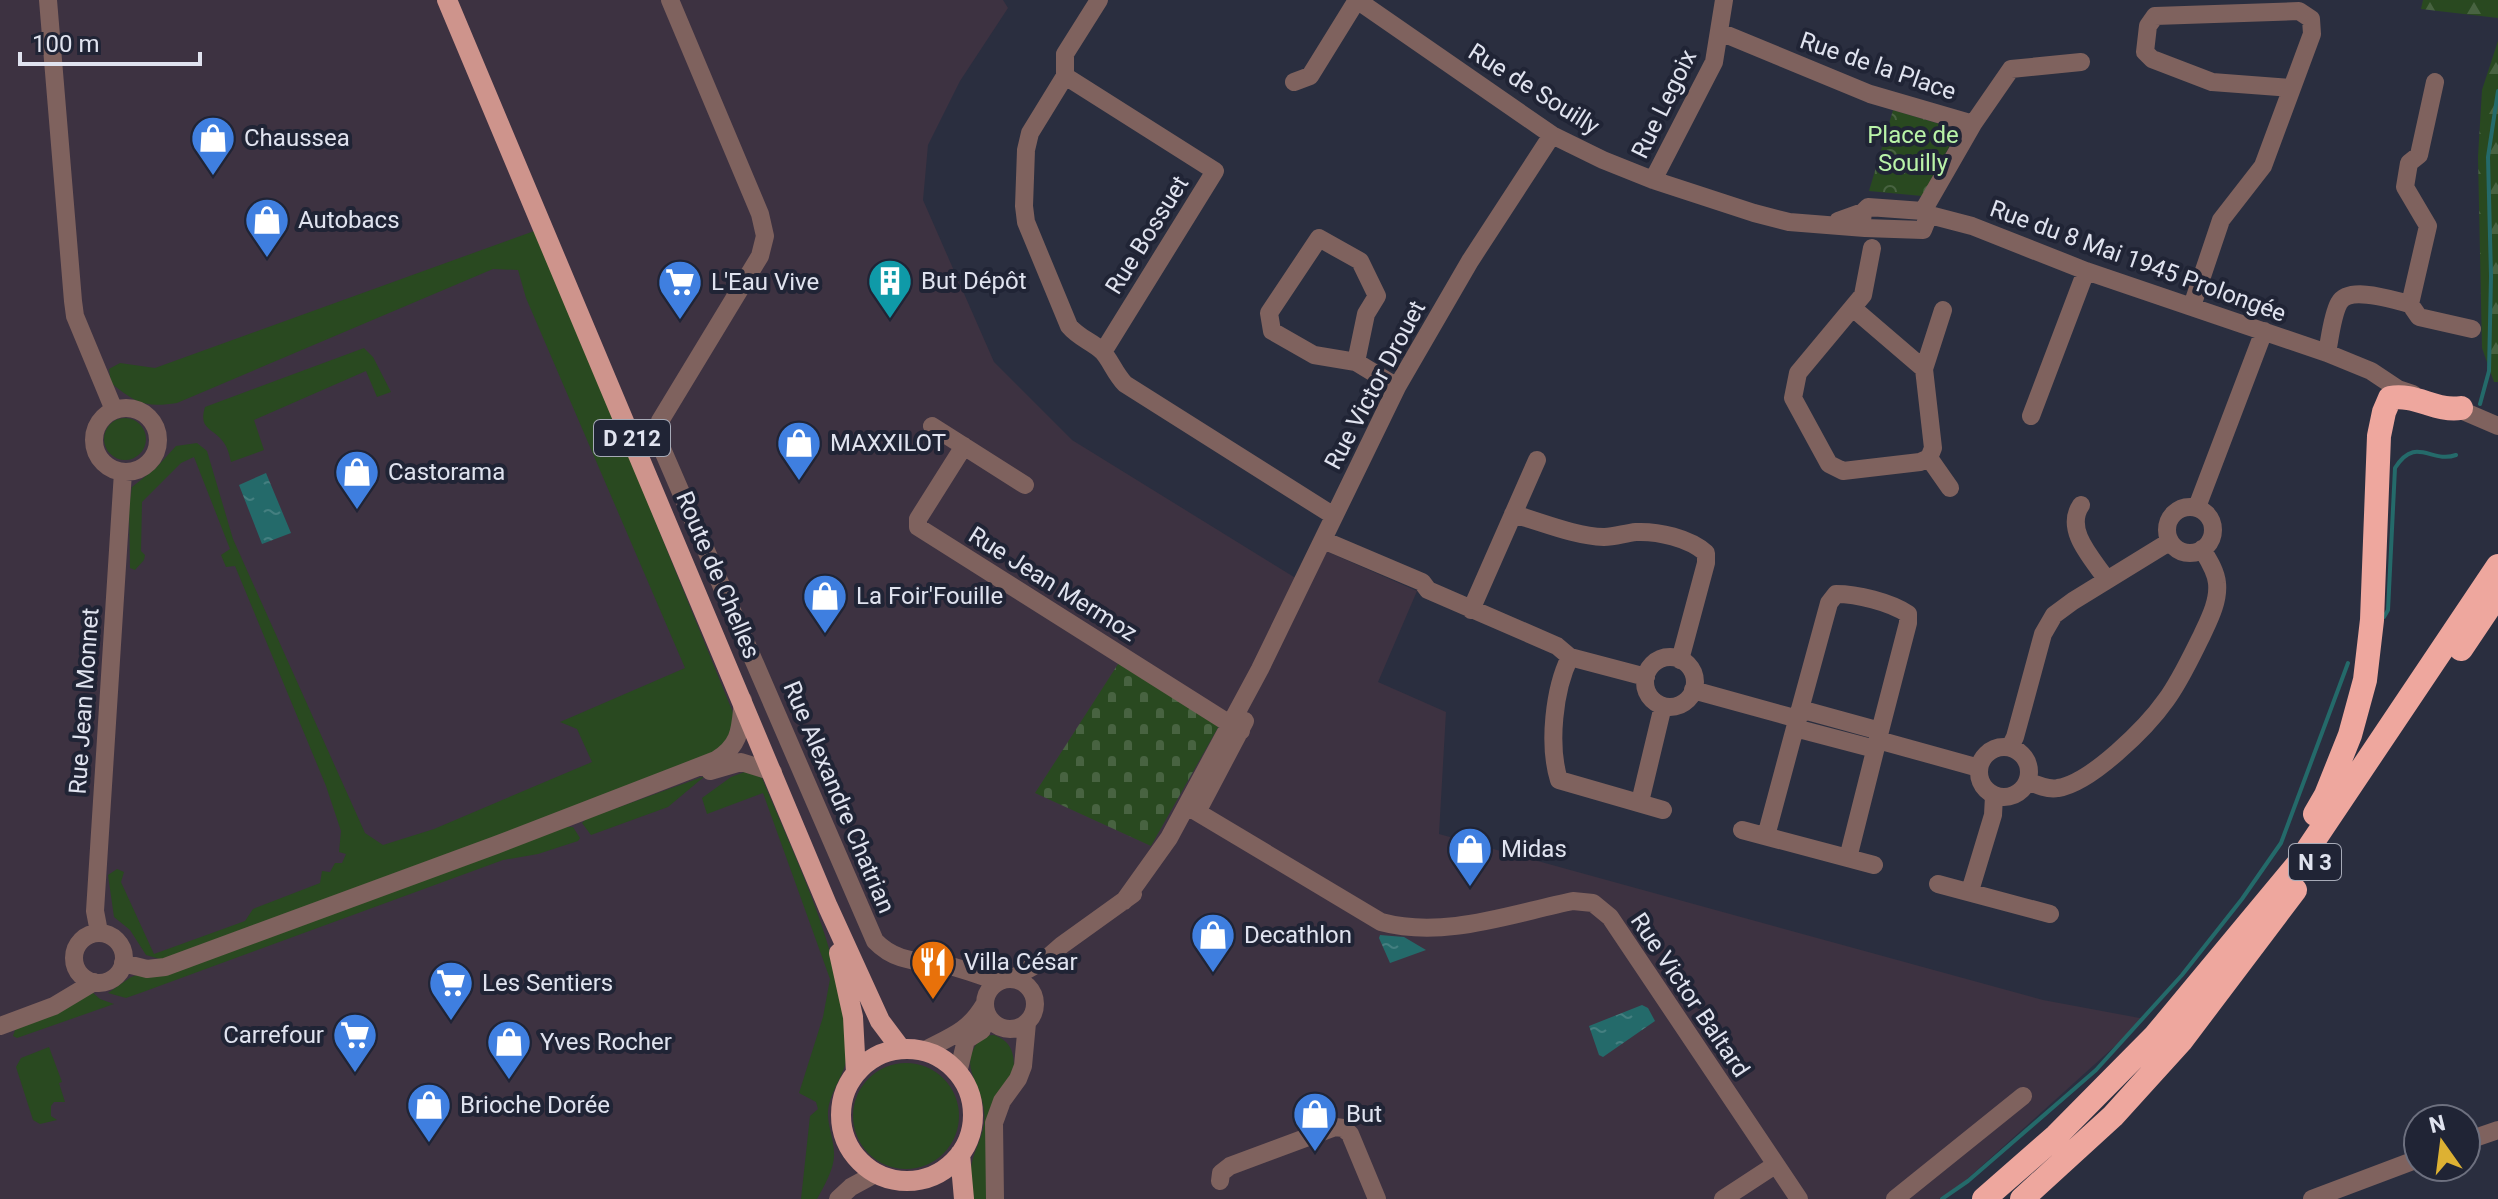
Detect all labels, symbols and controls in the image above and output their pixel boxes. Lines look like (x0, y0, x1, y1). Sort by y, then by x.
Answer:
scale bar (20, 16, 200, 66)
street label: Rue de la Place (1796, 26, 1960, 106)
text: 100 m (32, 30, 99, 58)
street label: Rue de Souilly (1463, 38, 1605, 141)
street label: Rue Legoix (1626, 45, 1702, 163)
shop icon: Chaussea (189, 114, 237, 177)
park label: Place de Souilly (1867, 121, 1959, 177)
place label: Chaussea (244, 124, 350, 152)
street label: Rue Bossuet (1100, 171, 1194, 299)
street label: Rue du 8 Mai 1945 Prolongée (1986, 194, 2290, 328)
shop icon: Autobacs (243, 196, 291, 259)
place label: Autobacs (298, 206, 400, 234)
building icon: But Dépôt (866, 257, 914, 320)
supermarket icon: L'Eau Vive (656, 258, 704, 321)
place label: But Dépôt (921, 267, 1027, 295)
place label: L'Eau Vive (711, 268, 819, 296)
street label: Rue Victor Drouet (1319, 296, 1431, 474)
shop icon: MAXXILOT (775, 419, 823, 482)
road number: D 212 (594, 420, 670, 456)
place label: MAXXILOT (830, 429, 946, 457)
shop icon: Castorama (333, 448, 381, 511)
place label: Castorama (388, 458, 505, 486)
street label: Route de Chelles (670, 487, 766, 663)
street label: Rue Jean Mermoz (964, 521, 1142, 647)
shop icon: La Foir'Fouille (801, 572, 849, 635)
place label: La Foir'Fouille (856, 582, 1003, 610)
street label: Rue Jean Monnet (64, 607, 104, 795)
street label: Rue Alexandre Chatrian (777, 677, 901, 917)
shop icon: Midas (1446, 825, 1494, 888)
place label: Midas (1501, 835, 1567, 863)
road number: N 3 (2289, 844, 2341, 880)
street label: Rue Victor Baltard (1625, 908, 1755, 1082)
shop icon: Decathlon (1189, 911, 1237, 974)
place label: Decathlon (1244, 921, 1352, 949)
restaurant icon: Villa César (909, 938, 957, 1001)
place label: Villa César (964, 948, 1078, 976)
supermarket icon: Les Sentiers (427, 959, 475, 1022)
place label: Les Sentiers (482, 969, 613, 997)
supermarket icon: Carrefour (331, 1011, 379, 1074)
shop icon: Yves Rocher (485, 1018, 533, 1081)
place label: Carrefour (223, 1021, 324, 1049)
place label: Yves Rocher (540, 1028, 672, 1056)
shop icon: Brioche Dorée (405, 1081, 453, 1144)
shop icon: But (1291, 1090, 1339, 1153)
place label: Brioche Dorée (460, 1091, 610, 1119)
place label: But (1346, 1100, 1382, 1128)
north arrow (2402, 1103, 2482, 1183)
text: N (2427, 1110, 2448, 1138)

